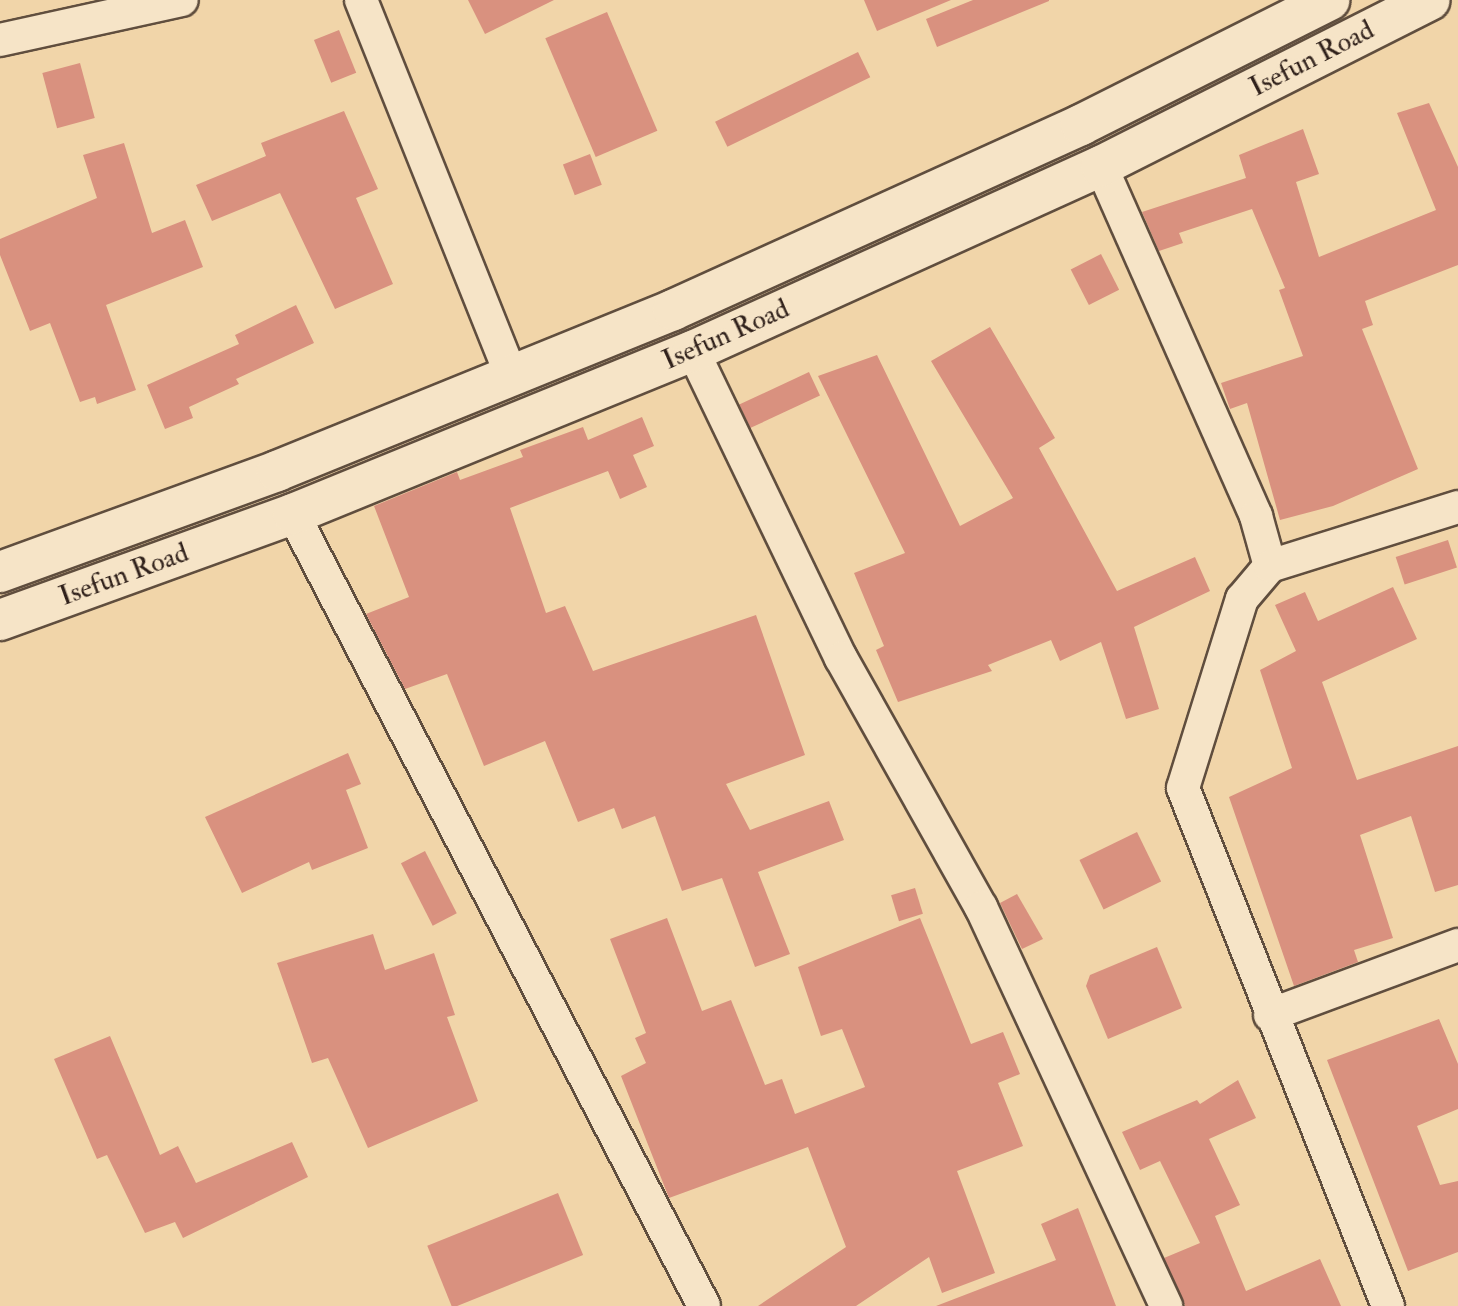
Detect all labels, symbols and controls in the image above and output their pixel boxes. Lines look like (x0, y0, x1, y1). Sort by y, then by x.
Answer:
street label: Isefun Road (1244, 13, 1380, 105)
street label: Isefun Road (657, 292, 795, 378)
street label: Isefun Road (55, 536, 193, 614)

